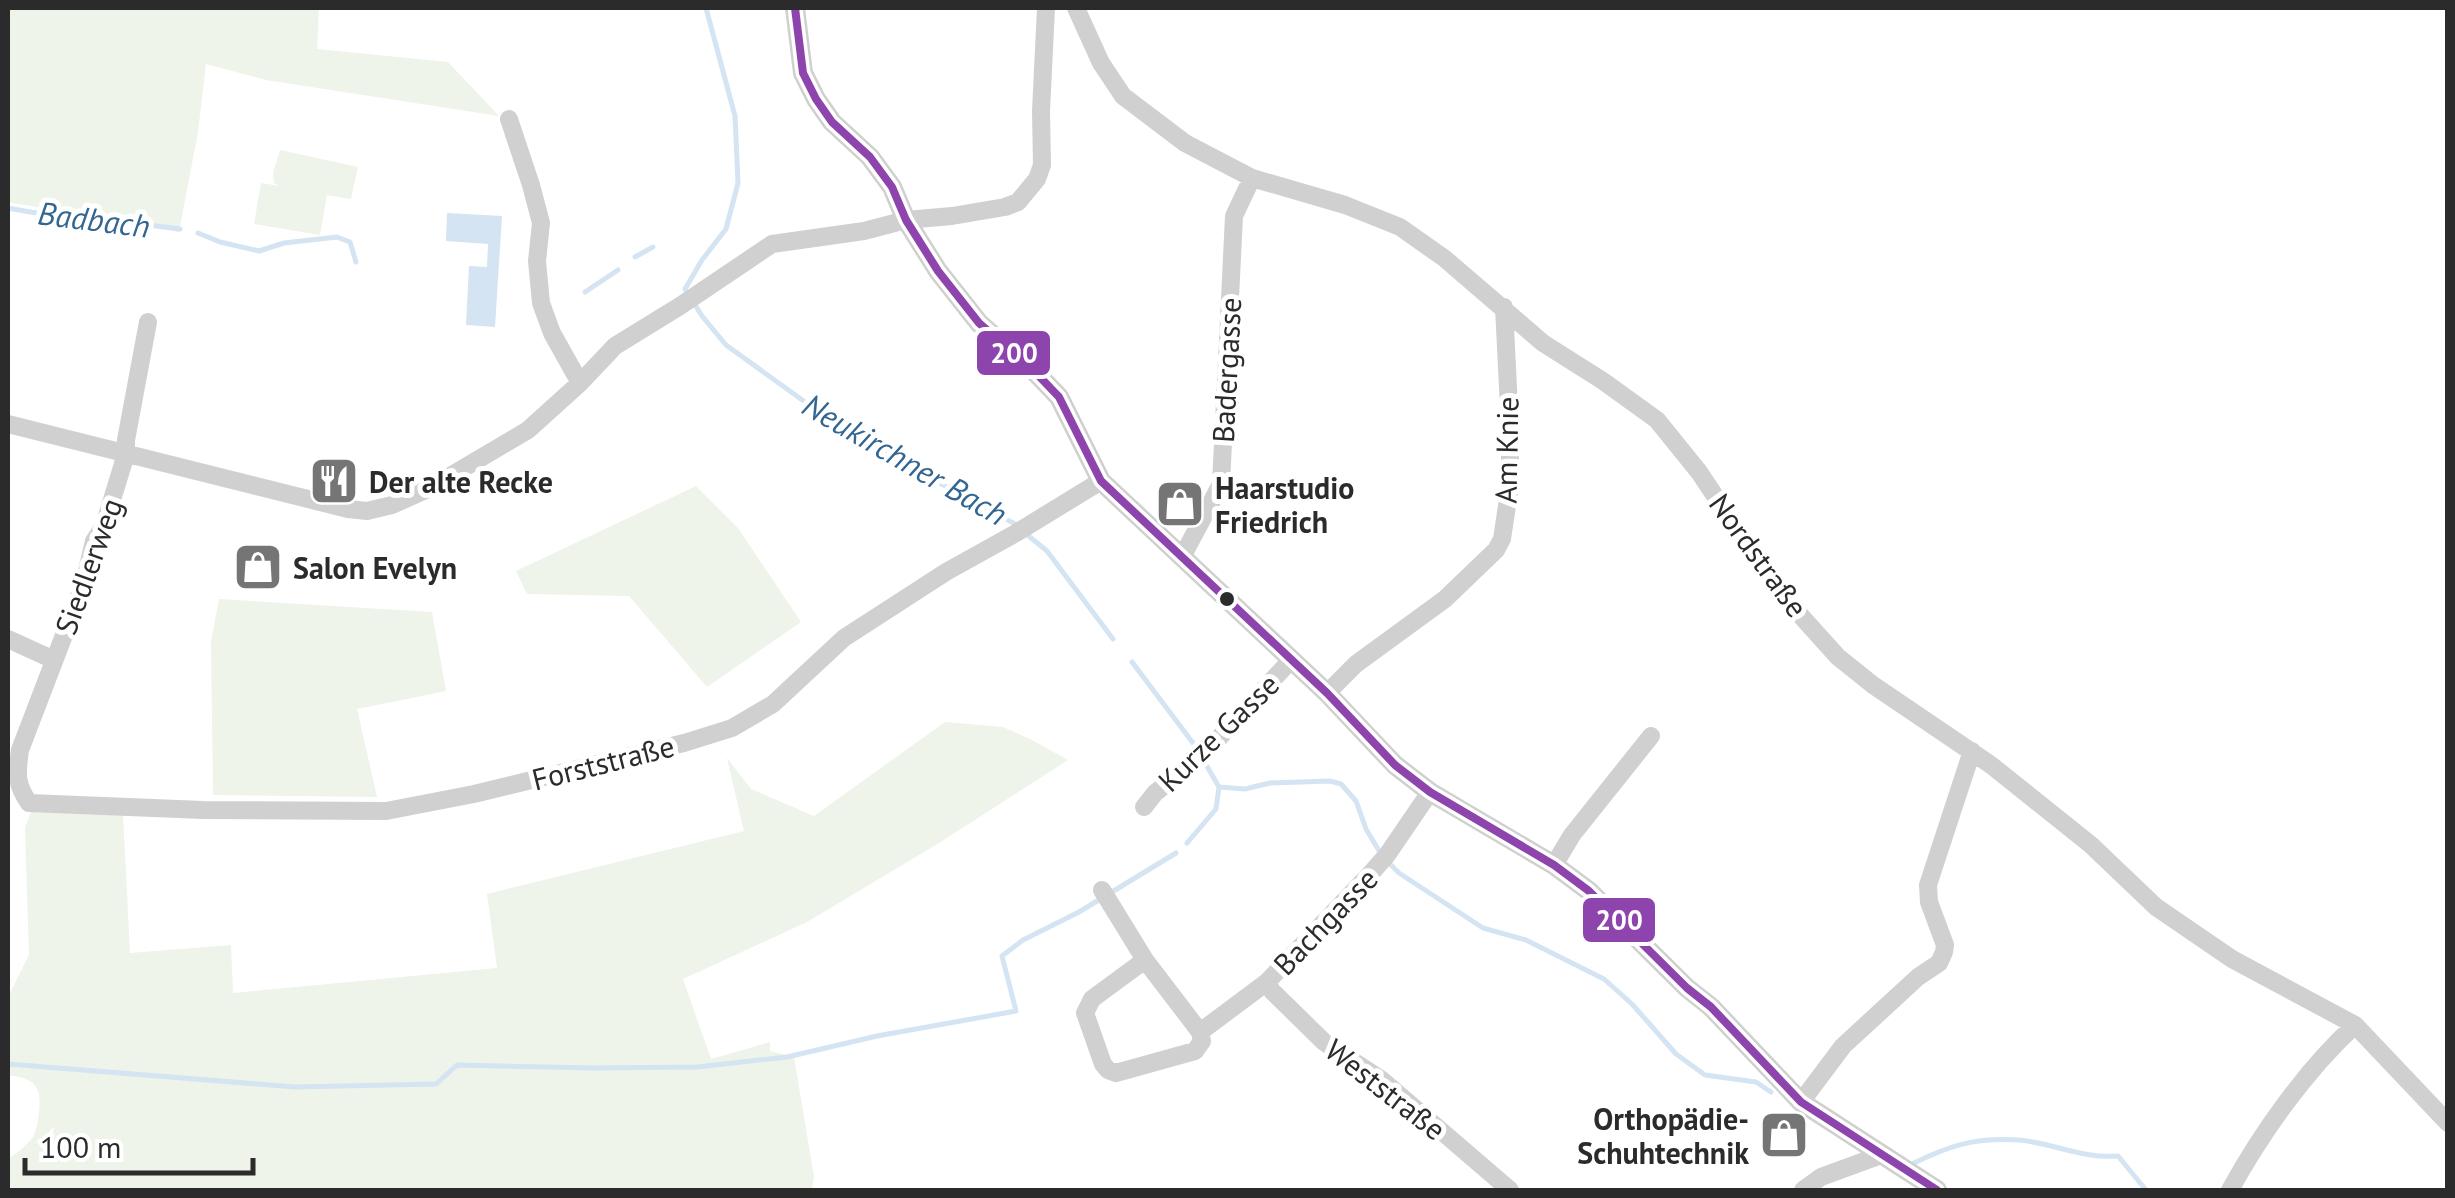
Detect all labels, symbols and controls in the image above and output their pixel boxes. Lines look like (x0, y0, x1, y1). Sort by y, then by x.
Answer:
water label: Badbach (36, 191, 152, 247)
street label: Badergasse (1203, 296, 1249, 444)
line badge: 200 (975, 329, 1052, 377)
text: 200 (990, 334, 1038, 371)
water label: Neukirchner Bach (795, 383, 1015, 535)
street label: Am Knie (1486, 396, 1526, 504)
restaurant icon: Der alte Recke (308, 455, 360, 507)
place label: Der alte Recke (369, 462, 553, 501)
place label: Haarstudio Friedrich (1215, 468, 1354, 541)
shop icon: Haarstudio Friedrich (1154, 478, 1206, 530)
street label: Nordstraße (1701, 485, 1817, 625)
street label: Siedlerweg (45, 492, 131, 640)
shop icon: Salon Evelyn (232, 541, 284, 593)
place label: Salon Evelyn (293, 548, 457, 587)
unlabelled marker (1217, 589, 1237, 609)
street label: Kurze Gasse (1149, 665, 1287, 799)
street label: Forststraße (528, 725, 678, 799)
street label: Bachgasse (1264, 859, 1386, 983)
line badge: 200 (1581, 896, 1657, 944)
text: 200 (1595, 901, 1643, 938)
street label: Weststraße (1318, 1030, 1454, 1148)
place label: Orthopädie- Schuhtechnik (1577, 1099, 1749, 1172)
shop icon: Orthopädie- Schuhtechnik (1758, 1109, 1810, 1161)
scale bar (25, 1113, 252, 1175)
text: 100 m (40, 1127, 121, 1166)

